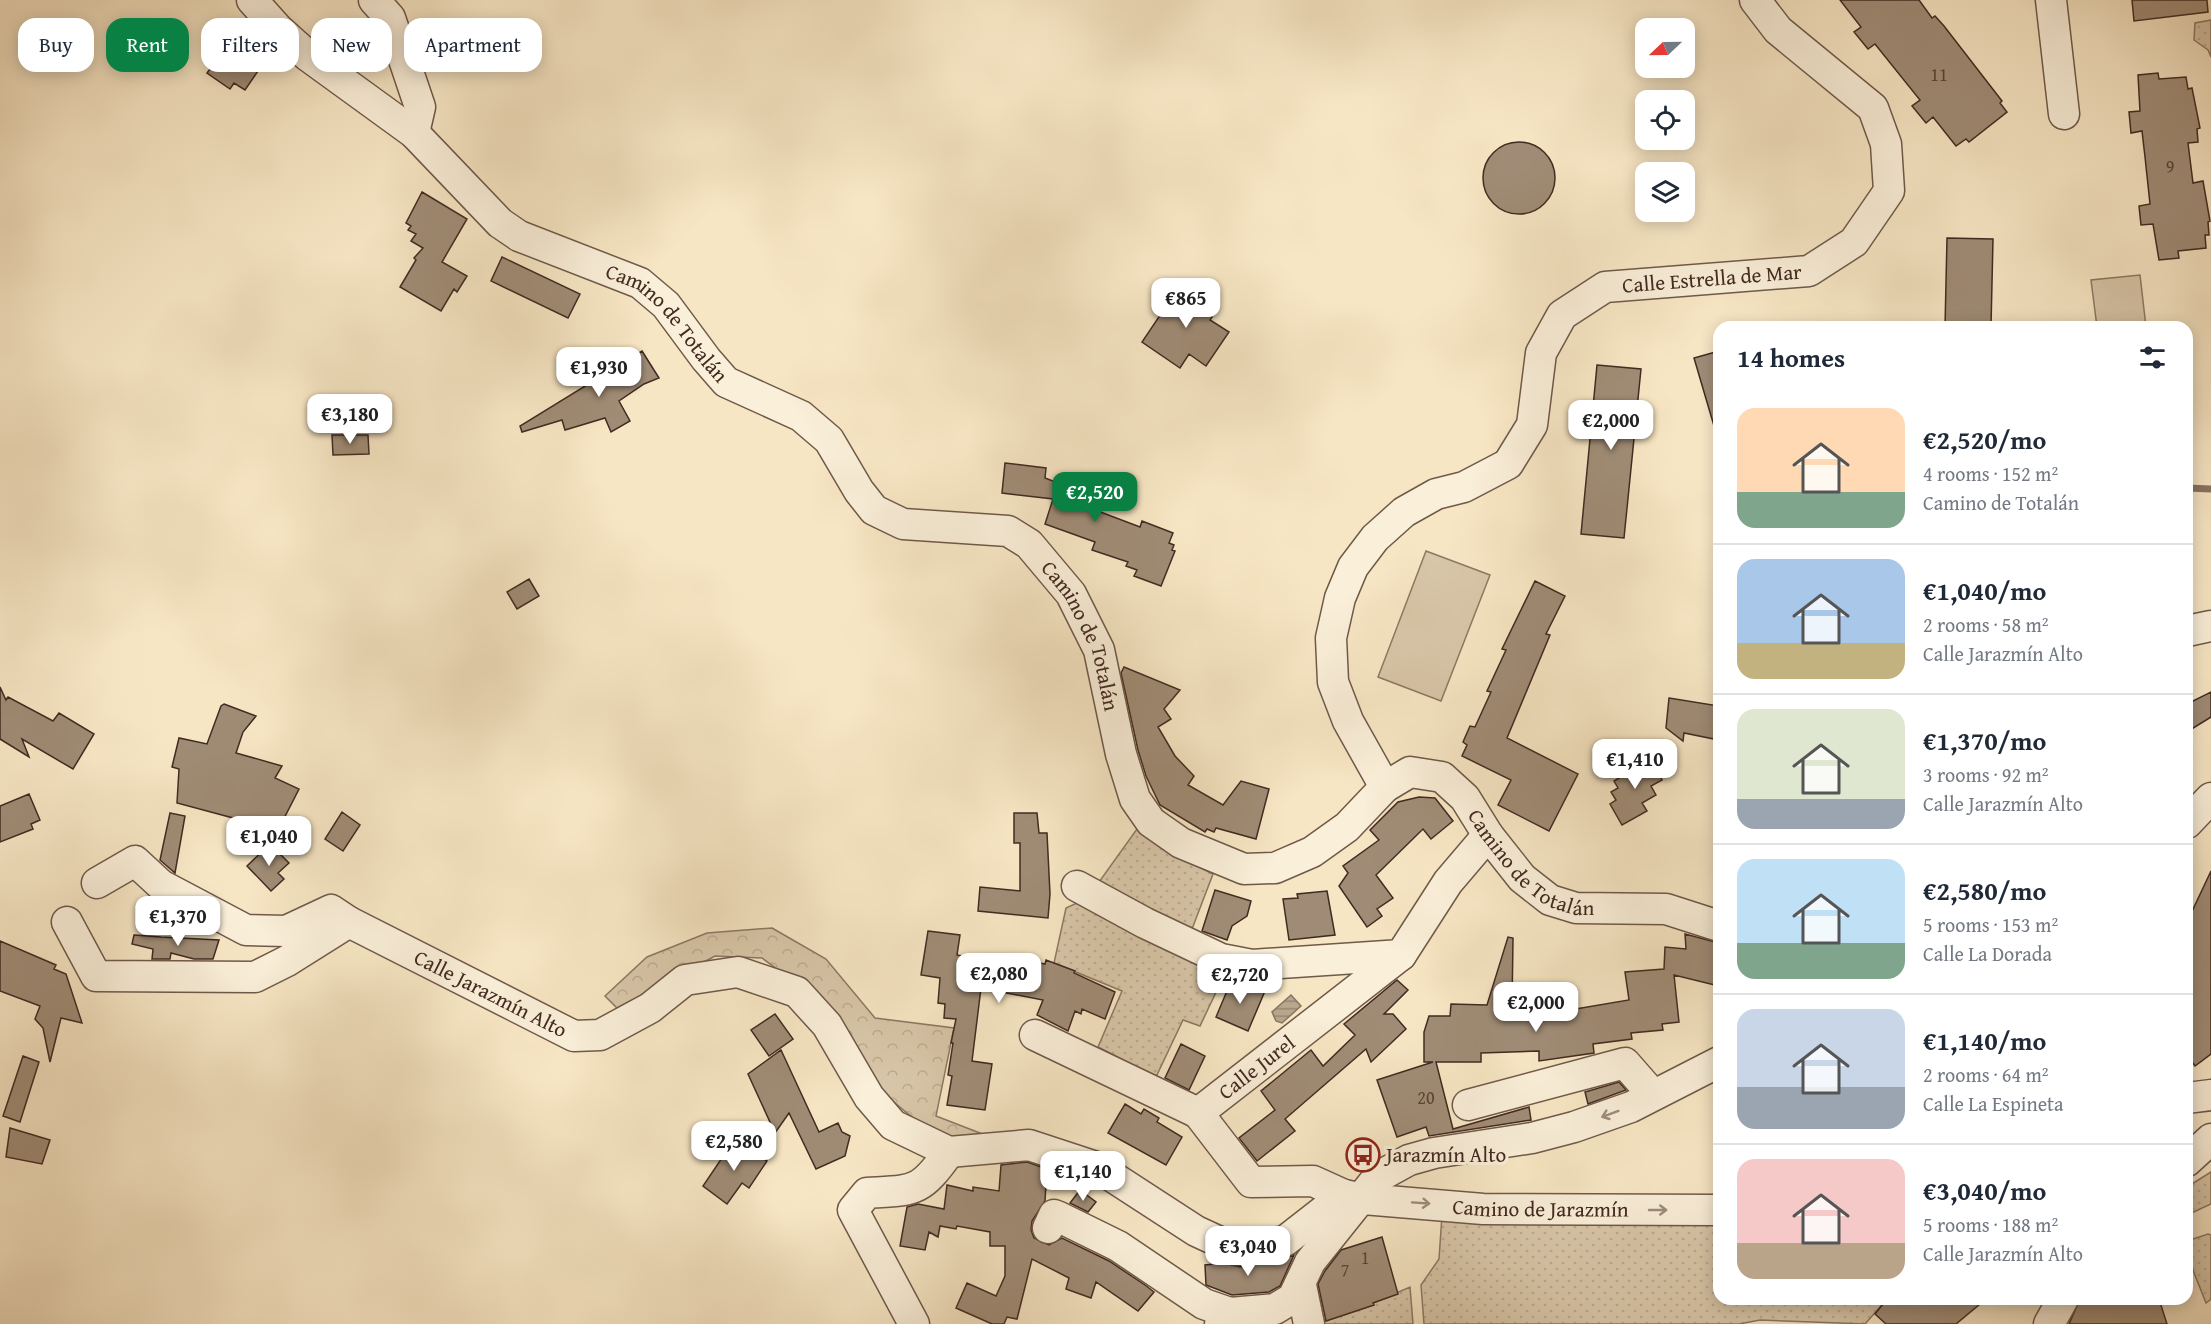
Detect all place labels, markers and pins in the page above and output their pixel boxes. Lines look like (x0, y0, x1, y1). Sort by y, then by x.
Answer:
pin: €865 (1150, 278, 1222, 329)
pin: €1,930 (550, 347, 648, 398)
pin: €3,180 (301, 394, 399, 445)
pin: €2,000 (1562, 400, 1660, 451)
pin: €2,520 (1046, 472, 1144, 523)
pin: €1,410 (1586, 739, 1684, 790)
pin: €1,040 (220, 816, 318, 867)
pin: €1,370 (129, 896, 227, 947)
pin: €2,080 (950, 953, 1048, 1004)
pin: €2,720 (1191, 954, 1289, 1005)
pin: €2,000 (1487, 982, 1585, 1033)
pin: €2,580 (685, 1121, 783, 1172)
bus stop icon: Jarazmín Alto (1345, 1137, 1381, 1173)
place label: Jarazmín Alto (1383, 1139, 1506, 1170)
pin: €1,140 (1034, 1151, 1132, 1202)
pin: €3,040 (1199, 1226, 1297, 1277)

